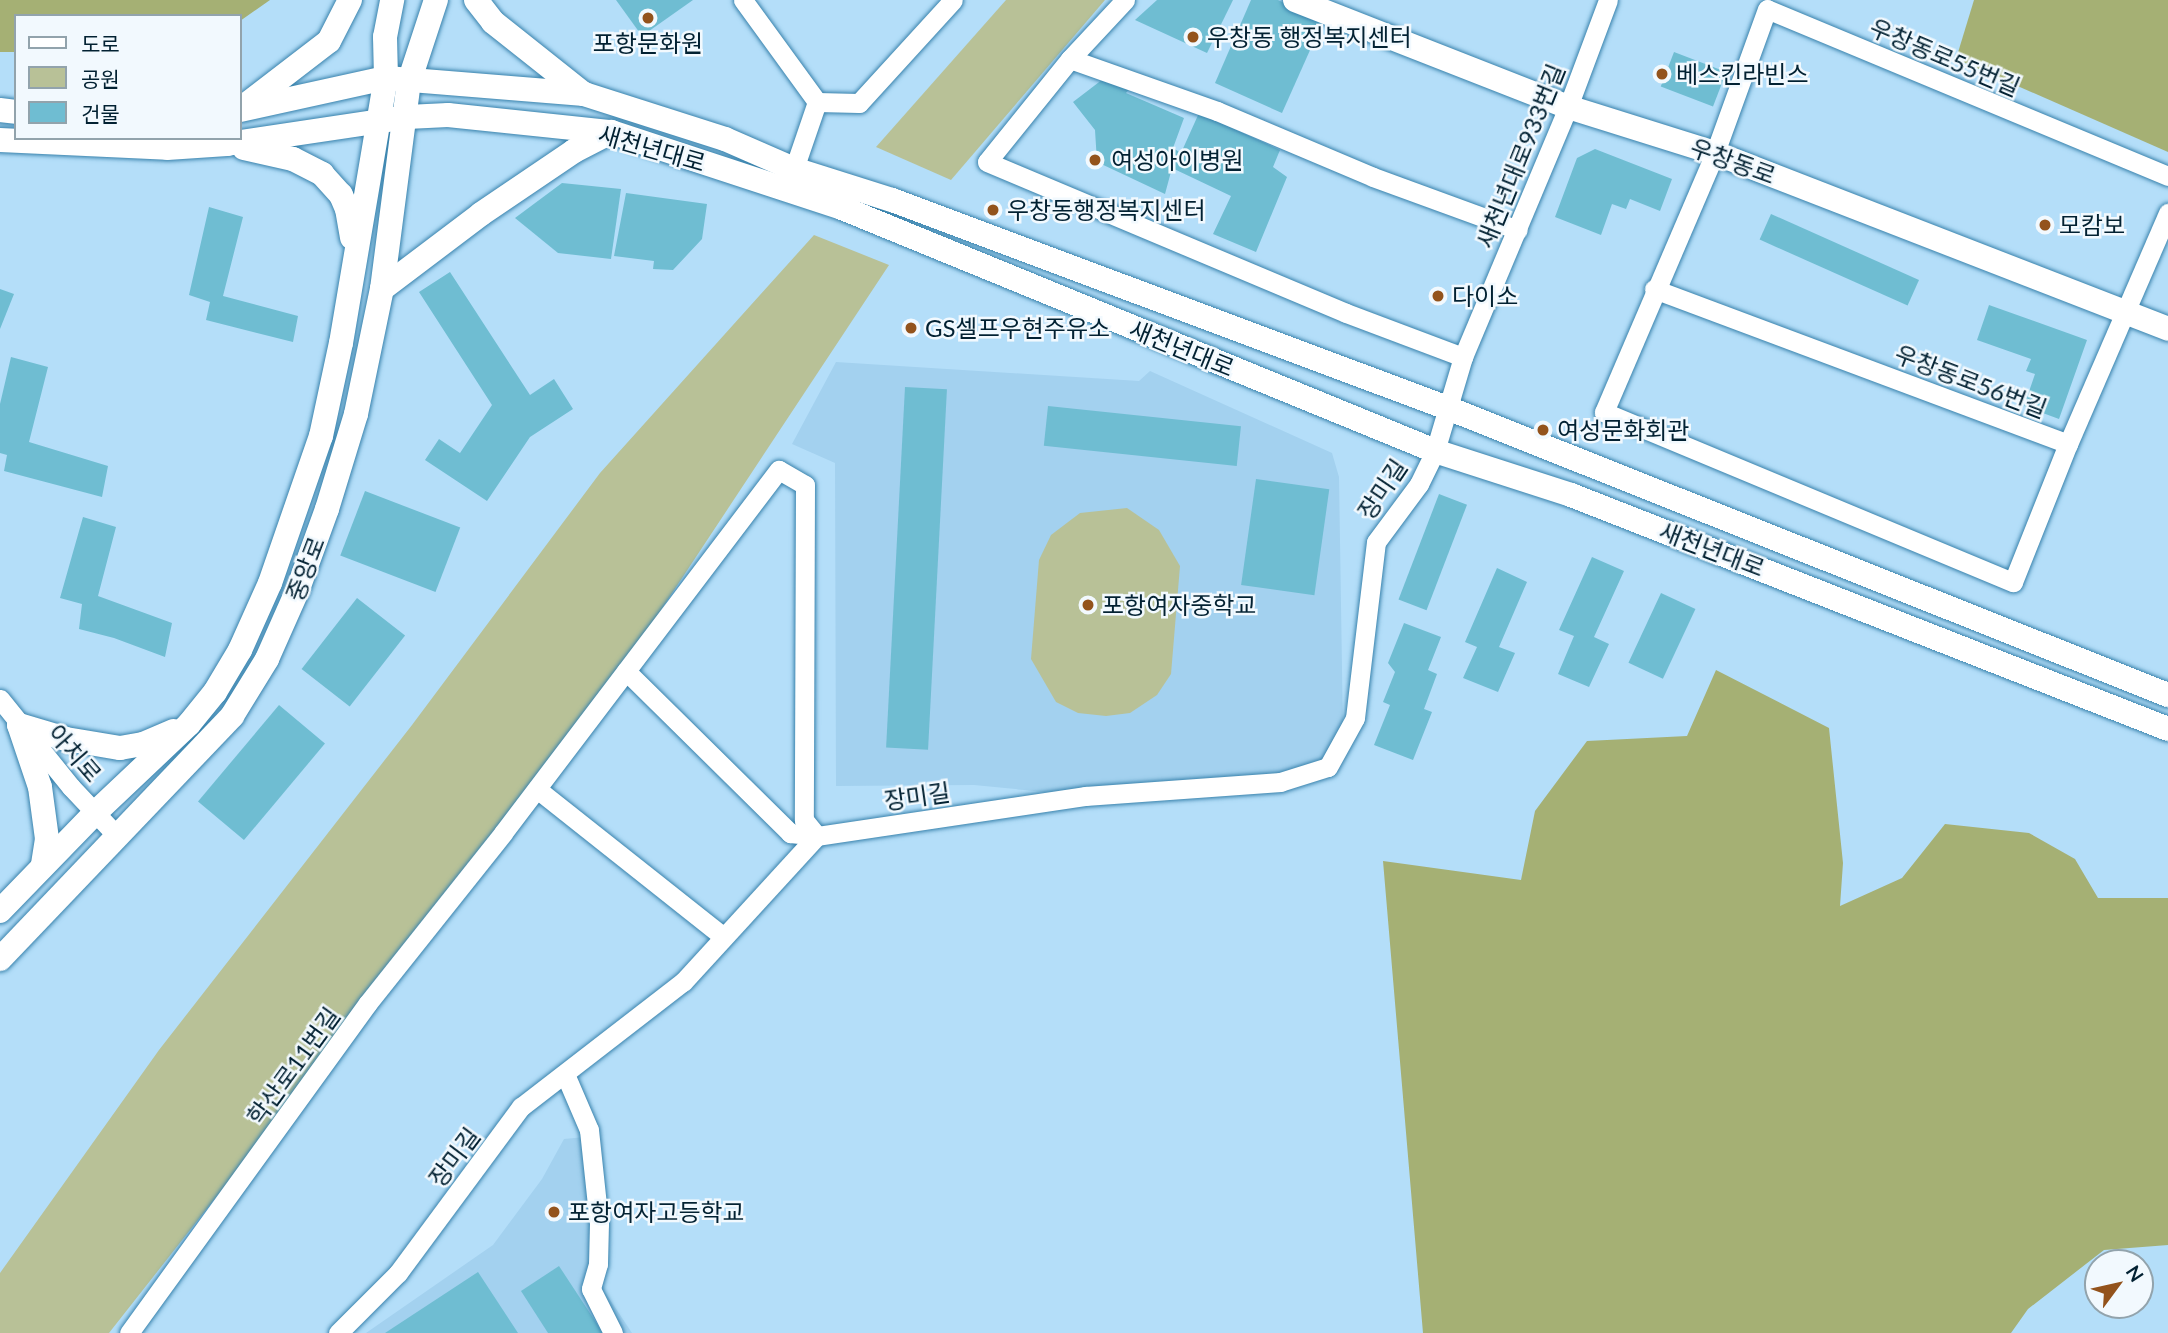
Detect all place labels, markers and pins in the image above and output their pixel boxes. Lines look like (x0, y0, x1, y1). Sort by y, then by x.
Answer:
marker: 포항문화원 (640, 10, 656, 26)
place label: 우창동 행정복지센터 (1207, 23, 1412, 51)
place label: 포항문화원 (593, 29, 703, 57)
marker: 우창동 행정복지센터 (1185, 29, 1201, 45)
place label: 베스킨라빈스 (1676, 60, 1808, 88)
marker: 베스킨라빈스 (1654, 66, 1670, 82)
place label: 여성아이병원 (1111, 146, 1243, 174)
marker: 여성아이병원 (1085, 150, 1105, 170)
place label: 우창동행정복지센터 (1007, 196, 1206, 224)
marker: 우창동행정복지센터 (985, 202, 1001, 218)
place label: 모캄보 (2059, 211, 2125, 239)
marker: 모캄보 (2037, 217, 2053, 233)
place label: 다이소 (1452, 282, 1518, 310)
marker: 다이소 (1430, 288, 1446, 304)
place label: GS셀프우현주유소 (925, 314, 1110, 342)
marker: GS셀프우현주유소 (903, 320, 919, 336)
place label: 여성문화회관 (1557, 416, 1689, 444)
marker: 여성문화회관 (1535, 422, 1551, 438)
place label: 포항여자중학교 (1102, 591, 1257, 619)
marker: 포항여자중학교 (1080, 597, 1096, 613)
place label: 포항여자고등학교 (568, 1198, 745, 1226)
marker: 포항여자고등학교 (546, 1204, 562, 1220)

